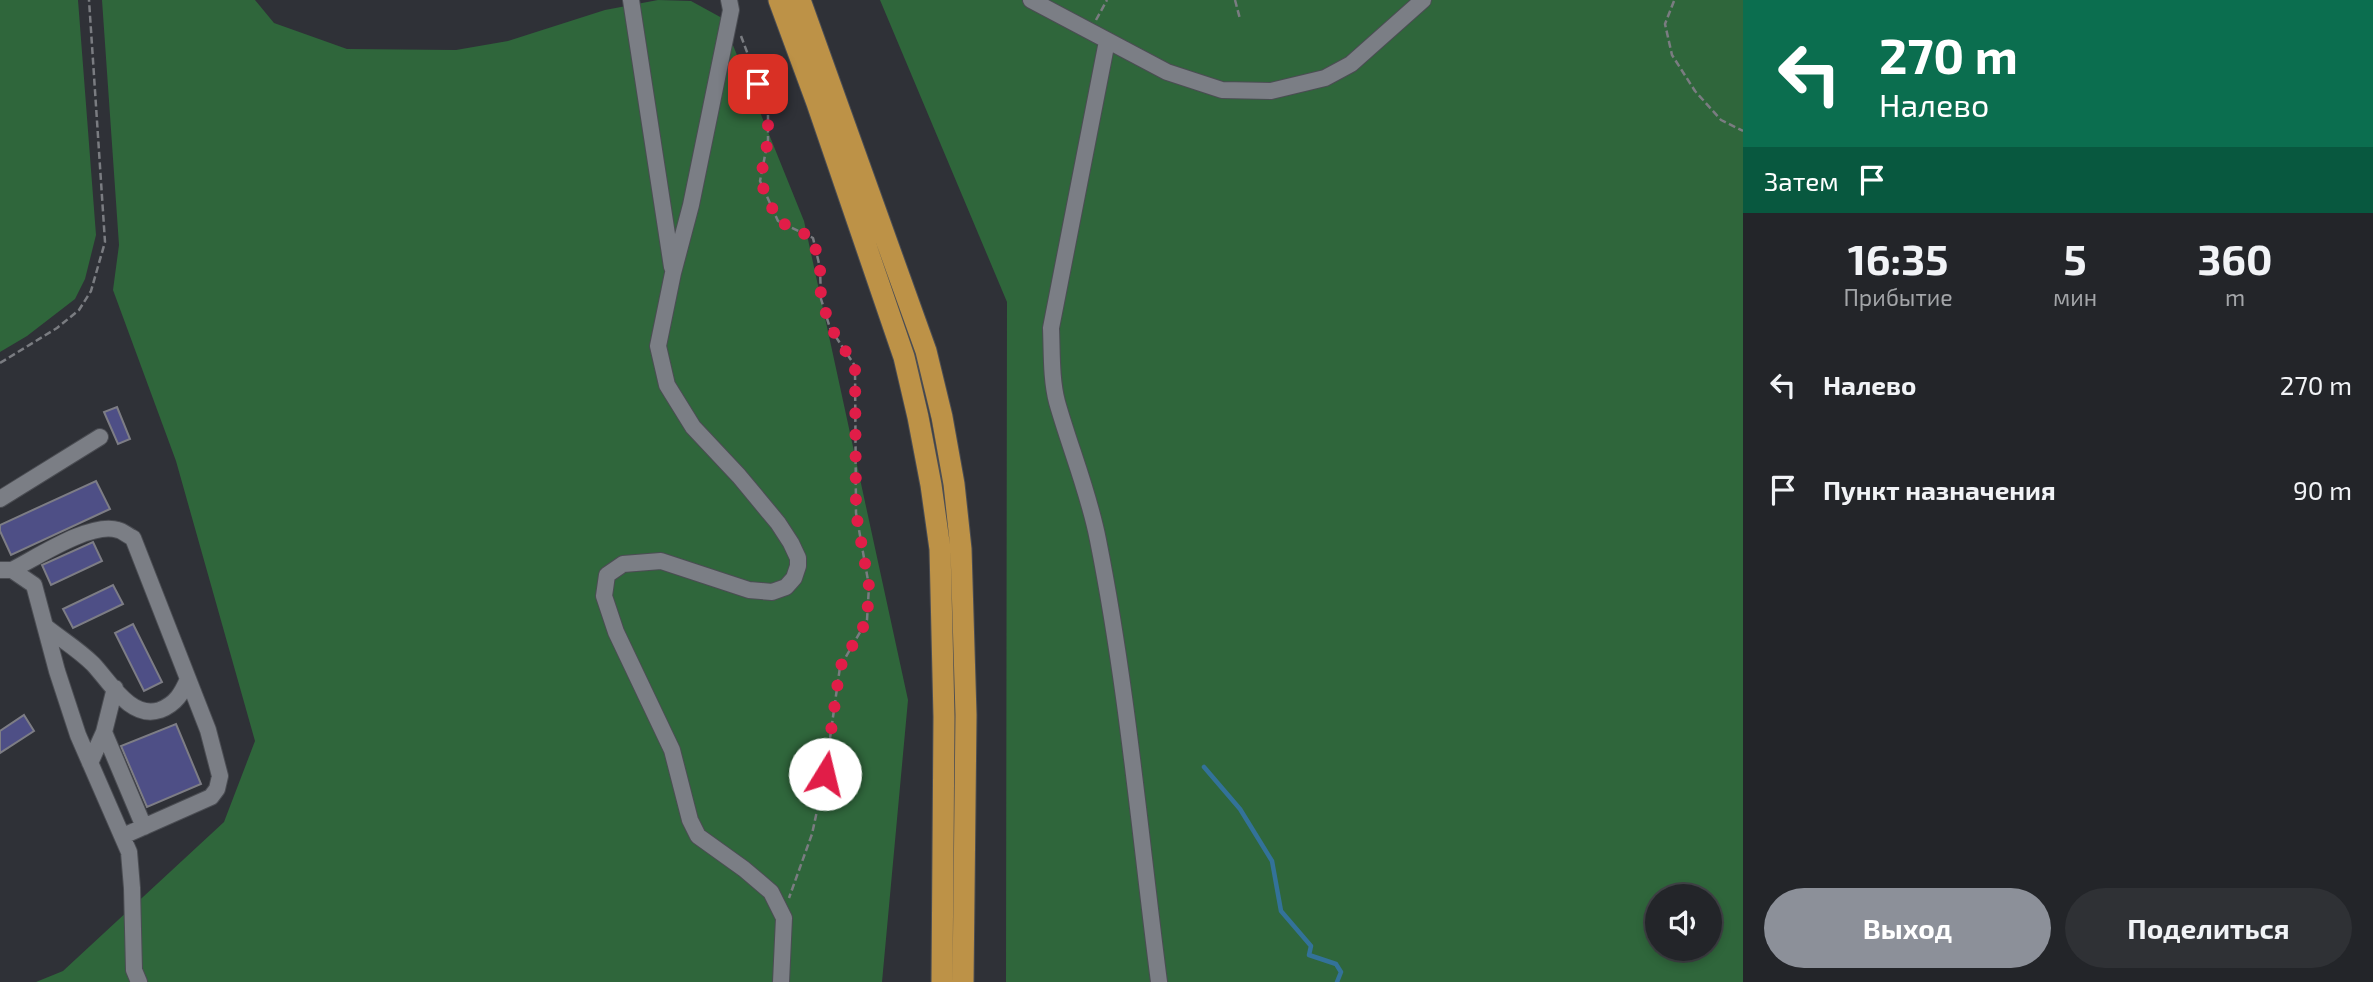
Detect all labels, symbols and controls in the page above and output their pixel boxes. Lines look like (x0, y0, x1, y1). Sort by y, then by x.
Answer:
text: 270 m (1879, 25, 2018, 84)
icon: left (1764, 28, 1855, 119)
pin (728, 54, 788, 114)
icon: arrive (739, 65, 777, 103)
text: Налево (1879, 85, 1989, 123)
icon: arrive (1853, 161, 1891, 199)
text: Затем (1764, 165, 1839, 196)
text: 16:35 (1848, 233, 1948, 283)
text: 5 (2063, 233, 2087, 283)
text: 360 (2198, 233, 2273, 283)
text: Прибытие (1843, 283, 1953, 311)
text: мин (2053, 283, 2097, 311)
text: m (2225, 283, 2245, 311)
icon: left (1764, 366, 1802, 404)
text: Налево (1823, 369, 1916, 400)
text: 270 m (2280, 369, 2352, 400)
icon: arrive (1764, 471, 1802, 509)
text: Пункт назначения (1823, 474, 2056, 505)
text: 90 m (2293, 474, 2352, 505)
position arrow (788, 737, 862, 811)
map controls (1645, 884, 1722, 961)
button: sound (1645, 884, 1722, 961)
button: Выход (1764, 888, 2051, 968)
button: Поделиться (2065, 888, 2352, 968)

